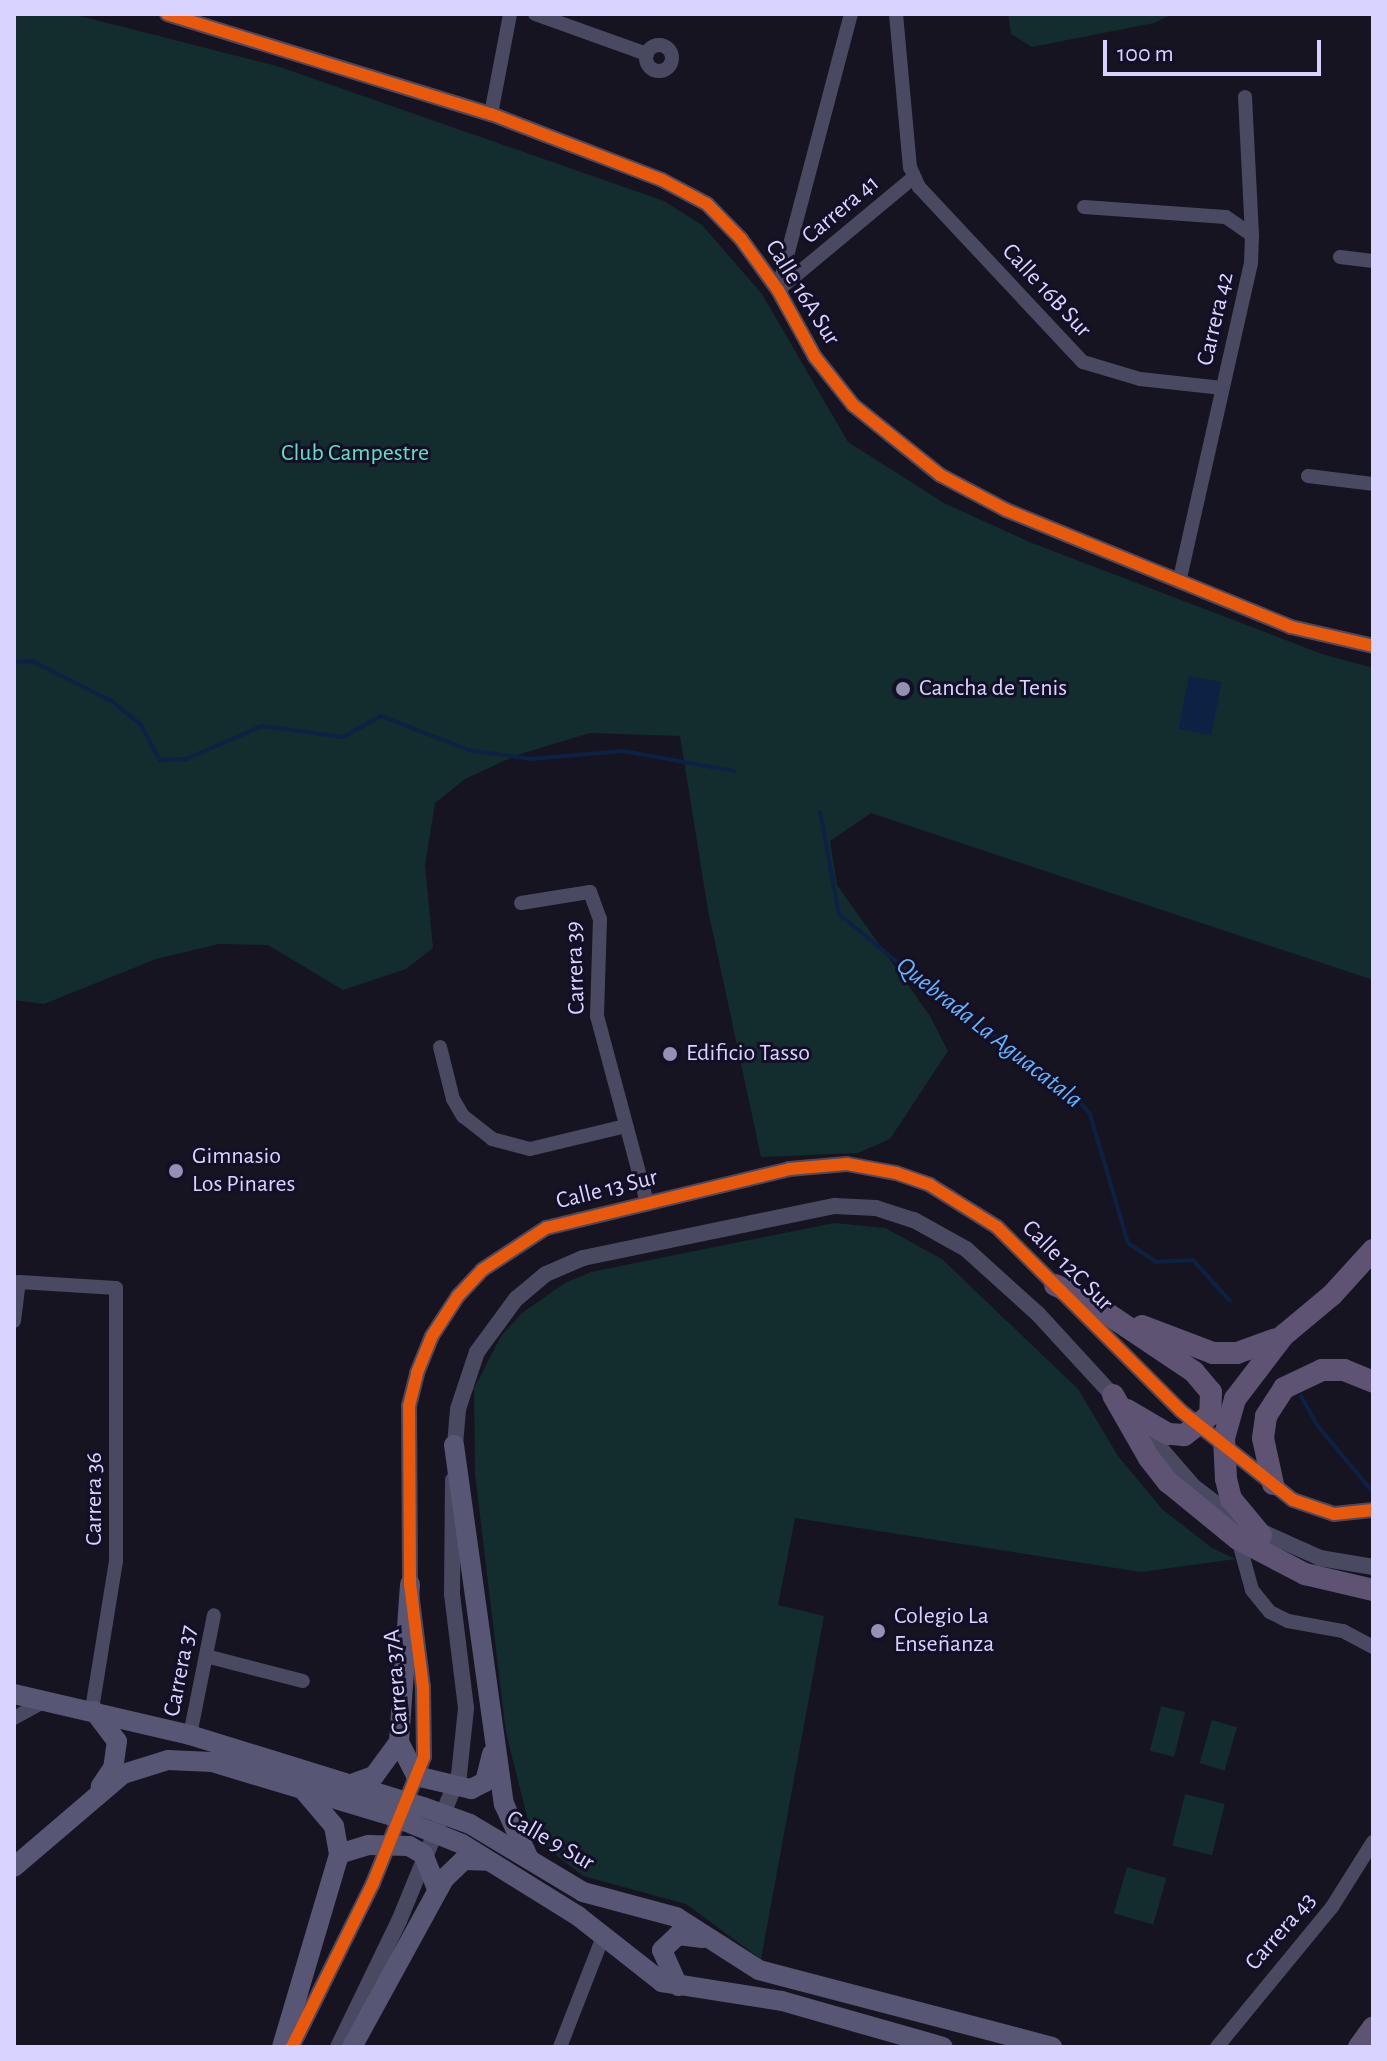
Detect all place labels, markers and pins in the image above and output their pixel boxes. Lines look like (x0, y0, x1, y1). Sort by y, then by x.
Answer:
place label: Cancha de Tenis (919, 675, 1067, 703)
marker: Cancha de Tenis (894, 680, 912, 698)
place label: Edificio Tasso (686, 1040, 810, 1068)
marker: Edificio Tasso (661, 1045, 679, 1063)
place label: Gimnasio Los Pinares (192, 1143, 295, 1199)
marker: Gimnasio Los Pinares (167, 1162, 185, 1180)
place label: Colegio La Enseñanza (894, 1603, 994, 1659)
marker: Colegio La Enseñanza (869, 1622, 887, 1640)

